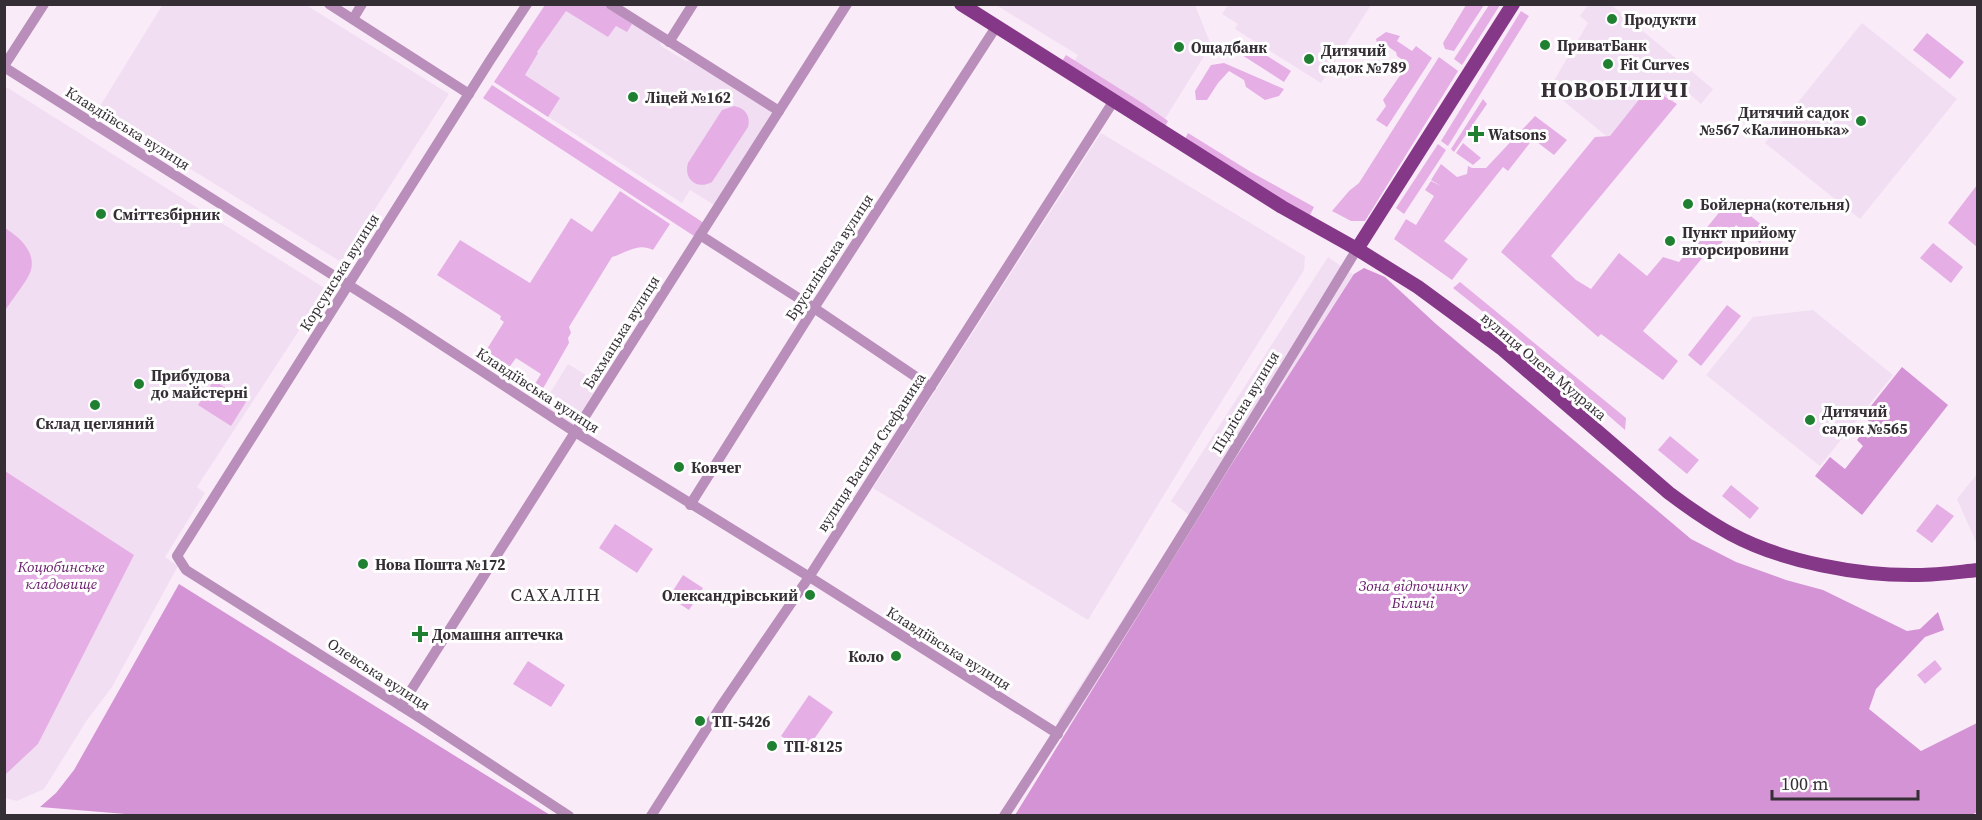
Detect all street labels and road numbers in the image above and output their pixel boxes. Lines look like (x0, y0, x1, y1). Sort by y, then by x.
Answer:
street label: Клавдіївська вулиця (62, 81, 194, 175)
street label: Брусилівська вулиця (780, 190, 878, 324)
street label: Корсунська вулиця (294, 209, 384, 335)
street label: Бахмацька вулиця (578, 271, 664, 393)
street label: вулиця Олега Мудрака (1477, 307, 1612, 425)
street label: Клавдіївська вулиця (472, 342, 604, 438)
street label: Підлісна вулиця (1206, 347, 1284, 457)
street label: вулиця Василя Стефаника (812, 368, 931, 536)
street label: Клавдіївська вулиця (883, 601, 1015, 695)
street label: Олевська вулиця (324, 633, 434, 715)

